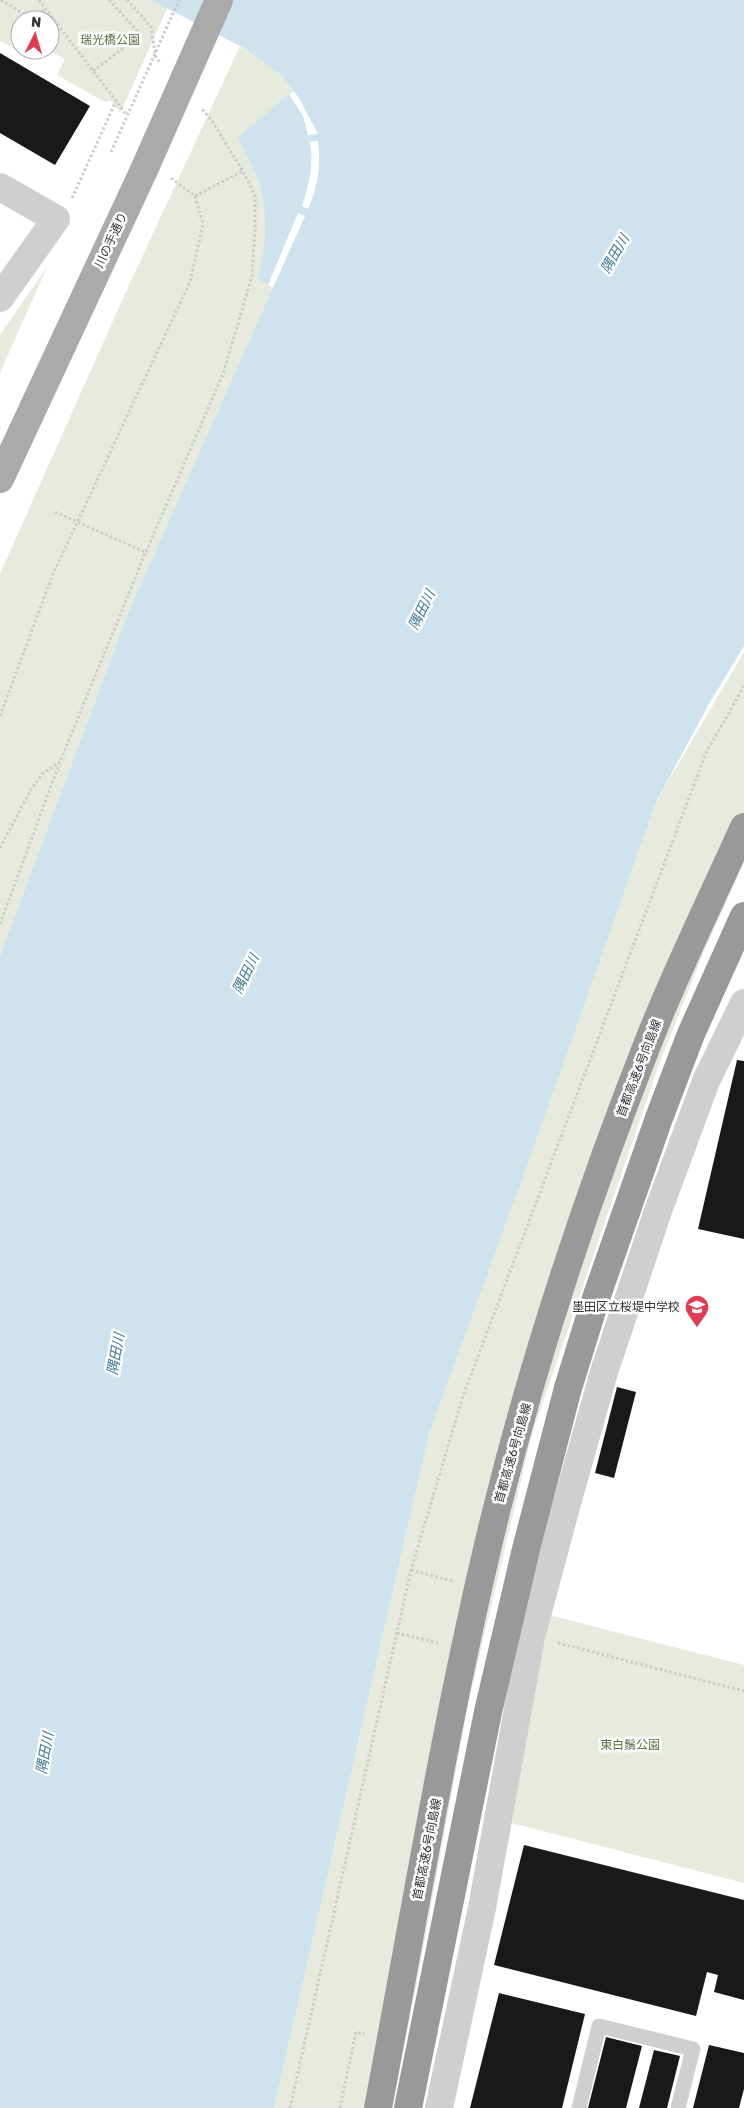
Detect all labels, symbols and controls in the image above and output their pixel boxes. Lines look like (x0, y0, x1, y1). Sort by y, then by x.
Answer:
north arrow (10, 10, 60, 60)
text: N (30, 14, 42, 31)
park label: 瑞光橋公園 (80, 33, 140, 47)
street label: 川の手通り (92, 210, 130, 270)
water label: 隅田川 (597, 230, 634, 276)
water label: 隅田川 (405, 586, 440, 633)
water label: 隅田川 (229, 950, 264, 997)
street label: 首都高速6号向島線 (614, 1017, 664, 1119)
school or university icon: 墨田区立桜堤中学校 (684, 1294, 710, 1328)
place label: 墨田区立桜堤中学校 (572, 1300, 680, 1314)
water label: 隅田川 (104, 1330, 128, 1376)
street label: 首都高速6号向島線 (492, 1401, 534, 1505)
water label: 隅田川 (33, 1729, 57, 1775)
park label: 東白鬚公園 (600, 1738, 660, 1752)
street label: 首都高速6号向島線 (410, 1797, 444, 1901)

